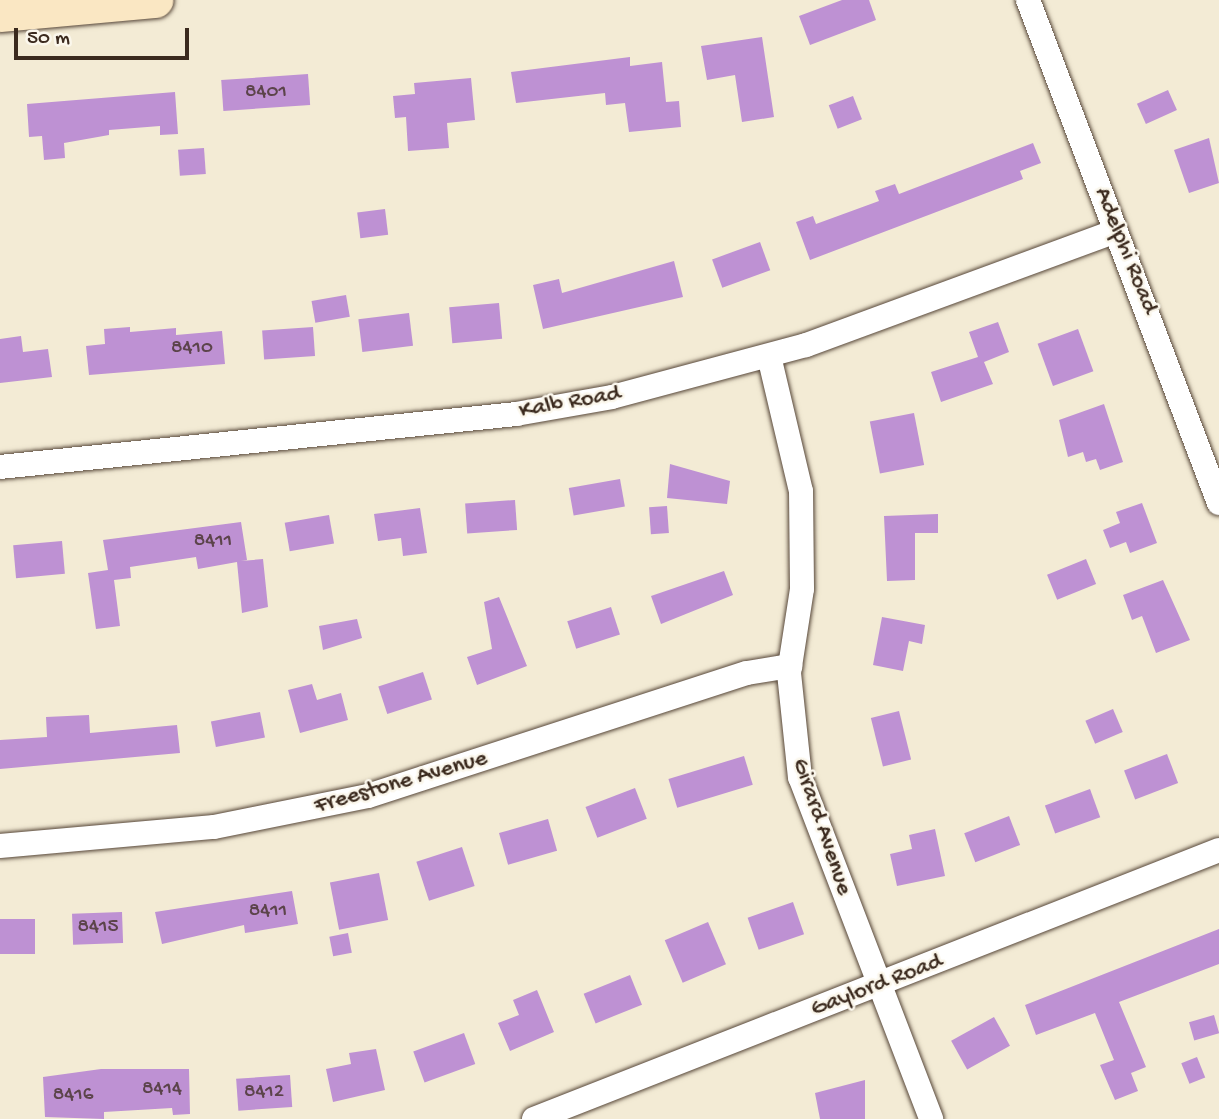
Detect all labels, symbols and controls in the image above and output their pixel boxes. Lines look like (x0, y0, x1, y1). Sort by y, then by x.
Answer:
scale bar (18, 14, 192, 58)
text: 50 m (27, 27, 70, 52)
house number: 8401 (245, 80, 287, 106)
street label: Adelphi Road (1087, 184, 1163, 318)
house number: 8410 (171, 336, 213, 362)
street label: Kalb Road (517, 380, 623, 426)
house number: 8411 (194, 529, 232, 555)
street label: Freestone Avenue (311, 745, 491, 821)
street label: Girard Avenue (784, 755, 858, 899)
house number: 8411 (249, 899, 287, 925)
house number: 8415 (78, 915, 118, 941)
street label: Gaylord Road (807, 948, 947, 1024)
house number: 8414 (142, 1077, 182, 1103)
house number: 8412 (244, 1080, 284, 1106)
house number: 8416 (53, 1083, 93, 1109)

